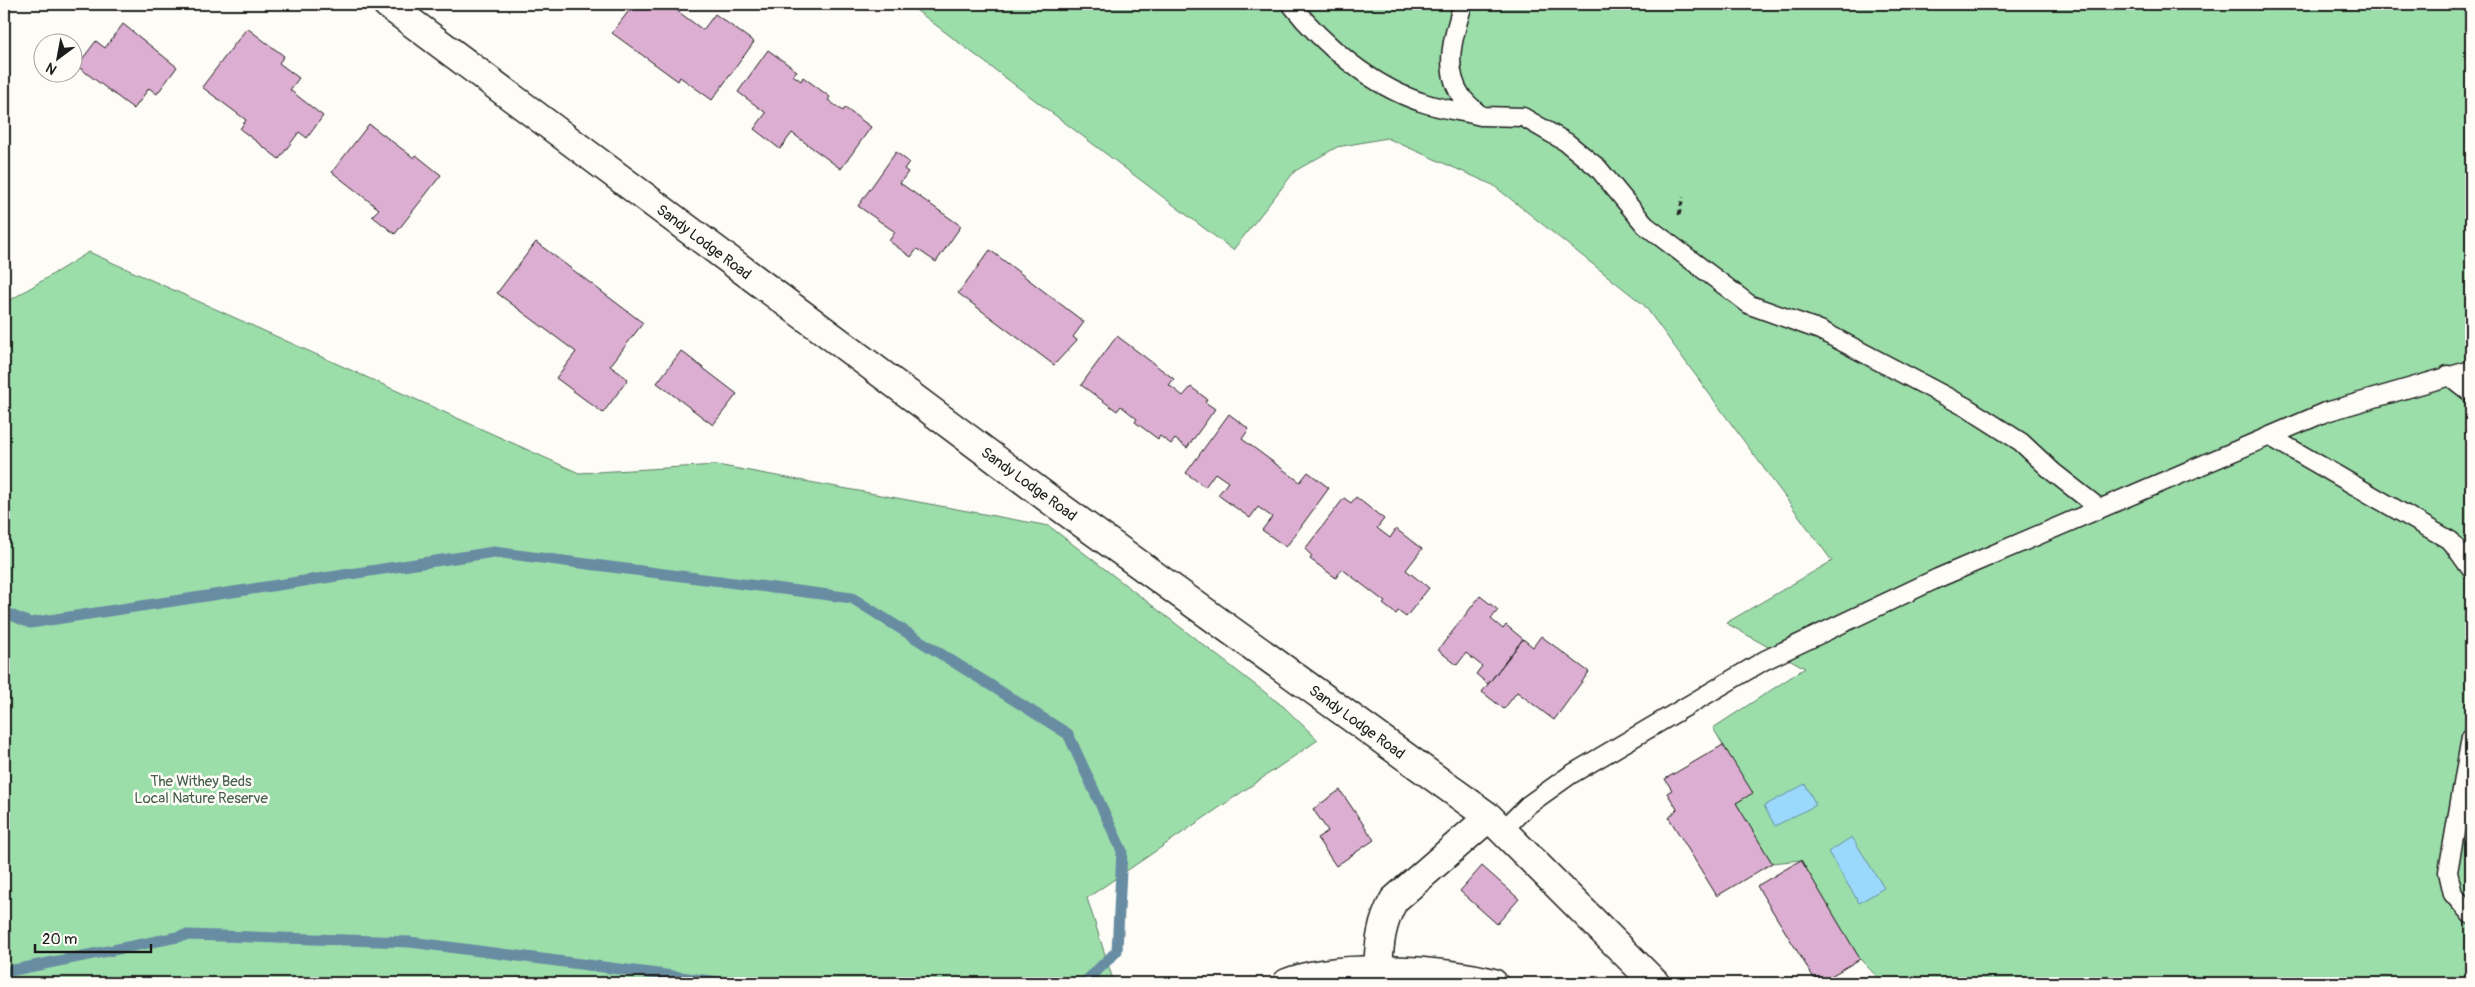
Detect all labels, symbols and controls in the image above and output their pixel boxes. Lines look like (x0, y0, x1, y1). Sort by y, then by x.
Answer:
north arrow (32, 32, 82, 82)
text: N (43, 59, 60, 78)
street label: Sandy Lodge Road (653, 201, 755, 284)
street label: Sandy Lodge Road (977, 443, 1080, 526)
street label: Sandy Lodge Road (1305, 681, 1408, 764)
park label: The Withey Beds Local Nature Reserve (134, 772, 268, 808)
scale bar (35, 922, 151, 954)
text: 20 m (42, 930, 77, 949)

